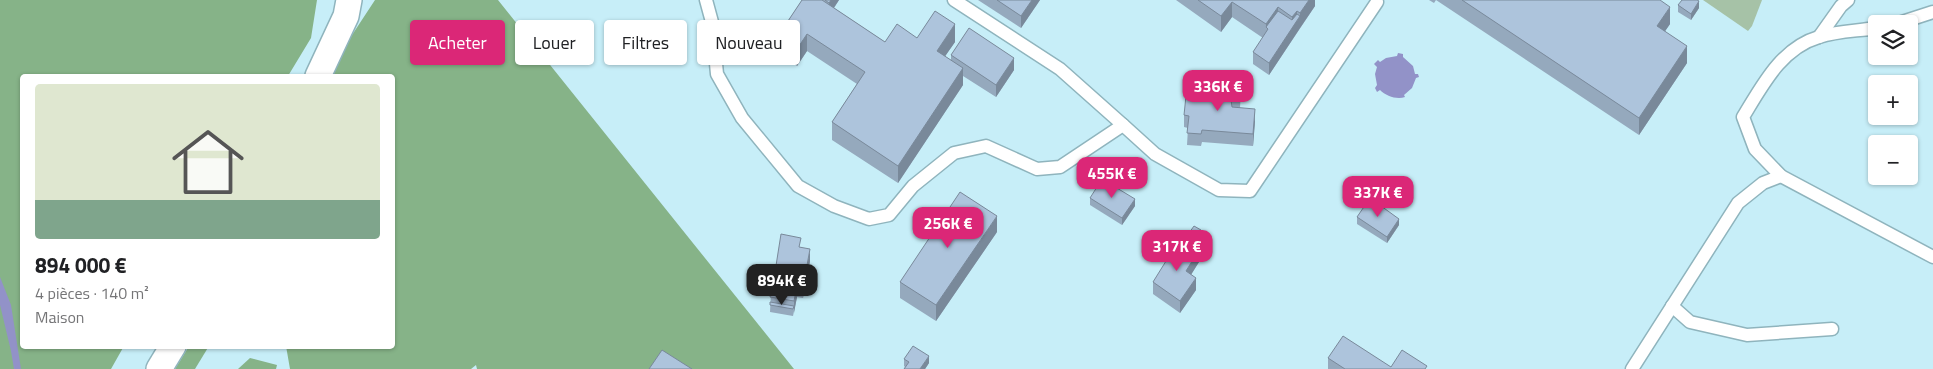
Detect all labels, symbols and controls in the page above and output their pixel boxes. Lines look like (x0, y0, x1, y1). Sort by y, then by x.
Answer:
map controls (1868, 15, 1918, 185)
button: layers (1868, 15, 1918, 65)
chip: Acheter (410, 20, 505, 65)
chip: Louer (515, 20, 594, 65)
chip: Filtres (604, 20, 687, 65)
chip: Nouveau (697, 20, 800, 65)
pin: 336K € (1177, 70, 1259, 112)
text: 336K € (1194, 74, 1242, 98)
button: + (1868, 75, 1918, 125)
icon: home (163, 117, 253, 207)
button: − (1868, 135, 1918, 185)
pin: 455K € (1071, 156, 1153, 199)
text: 455K € (1088, 161, 1136, 185)
pin: 337K € (1337, 176, 1419, 218)
text: 337K € (1354, 180, 1402, 204)
pin: 256K € (907, 206, 989, 249)
text: 256K € (924, 211, 972, 235)
pin: 317K € (1136, 230, 1218, 272)
text: 317K € (1153, 234, 1201, 258)
text: 894 000 € (35, 249, 127, 281)
pin: 894K € (741, 264, 823, 306)
text: 894K € (758, 268, 806, 292)
text: 4 pièces · 140 m² (35, 281, 149, 305)
text: Maison (35, 305, 84, 329)

